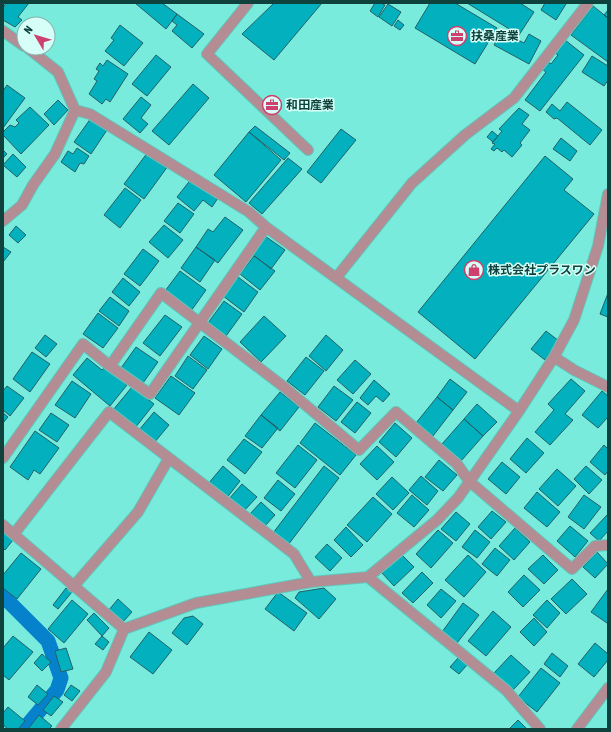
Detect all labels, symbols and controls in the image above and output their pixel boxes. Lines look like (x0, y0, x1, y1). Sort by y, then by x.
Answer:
north arrow (16, 16, 56, 56)
text: N (21, 24, 35, 36)
office icon: 扶桑産業 (446, 25, 468, 47)
place label: 扶桑産業 (471, 29, 519, 43)
office icon: 和田産業 (261, 94, 283, 116)
place label: 和田産業 (286, 98, 334, 112)
shop icon: 株式会社プラスワン (463, 259, 485, 281)
place label: 株式会社プラスワン (488, 263, 596, 277)

